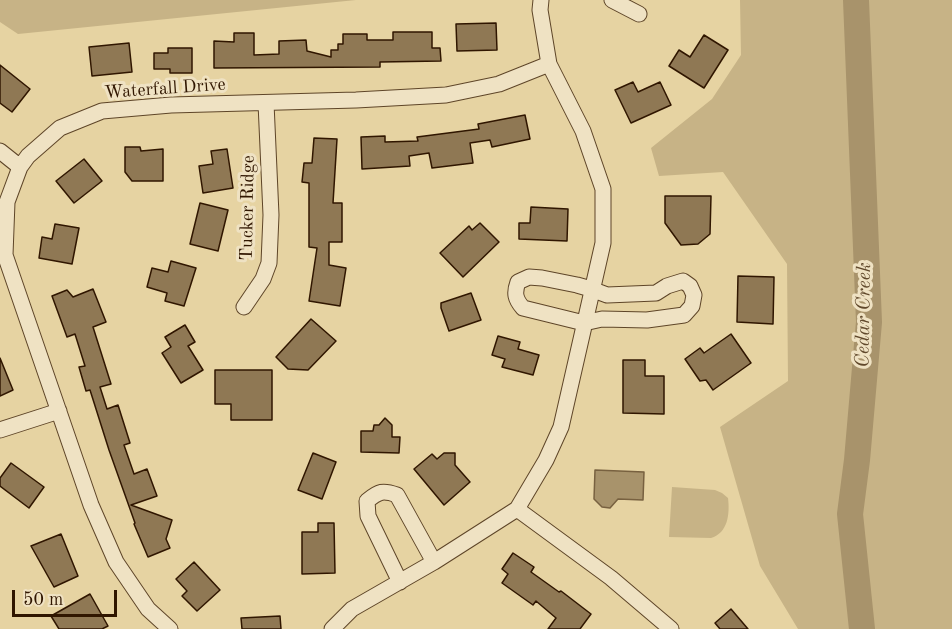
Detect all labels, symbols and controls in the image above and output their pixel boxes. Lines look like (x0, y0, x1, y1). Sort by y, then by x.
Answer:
street label: Waterfall Drive (104, 74, 226, 104)
street label: Tucker Ridge (236, 155, 260, 261)
water label: Cedar Creek (851, 262, 877, 368)
scale bar (15, 578, 120, 616)
text: 50 m (23, 591, 63, 609)

